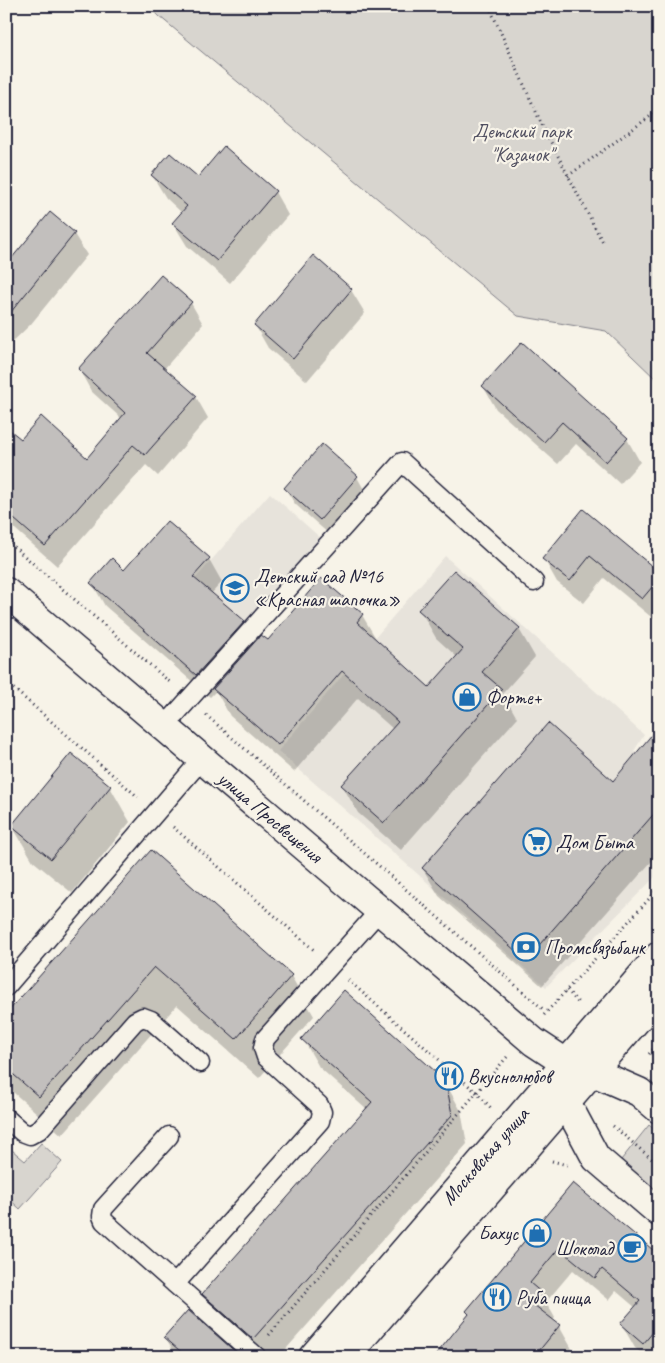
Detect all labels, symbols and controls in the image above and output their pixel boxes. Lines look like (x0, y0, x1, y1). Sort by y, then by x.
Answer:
park label: Детский парк "Казачок" (473, 119, 573, 168)
place label: Детский сад №16 «Красная шапочка» (254, 564, 400, 612)
school or university icon: Детский сад №16 «Красная шапочка» (220, 573, 250, 603)
shop icon: Форте+ (452, 682, 482, 712)
place label: Форте+ (486, 685, 542, 710)
street label: улица Просвещения (212, 765, 329, 869)
supermarket icon: Дом Быта (522, 827, 552, 857)
place label: Дом Быта (556, 830, 635, 855)
bank icon: Промсвязьбанк (511, 932, 541, 962)
place label: Промсвязьбанк (545, 935, 647, 960)
restaurant icon: Вкуснолюбов (434, 1061, 464, 1091)
place label: Вкуснолюбов (468, 1064, 555, 1089)
street label: Московская улица (436, 1101, 535, 1210)
shop icon: Бахус (522, 1218, 552, 1248)
place label: Бахус (478, 1221, 519, 1246)
cafe icon: Шоколад (617, 1233, 647, 1263)
place label: Шоколад (556, 1236, 615, 1261)
restaurant icon: Руба пиица (482, 1282, 512, 1312)
place label: Руба пиица (516, 1285, 592, 1310)

